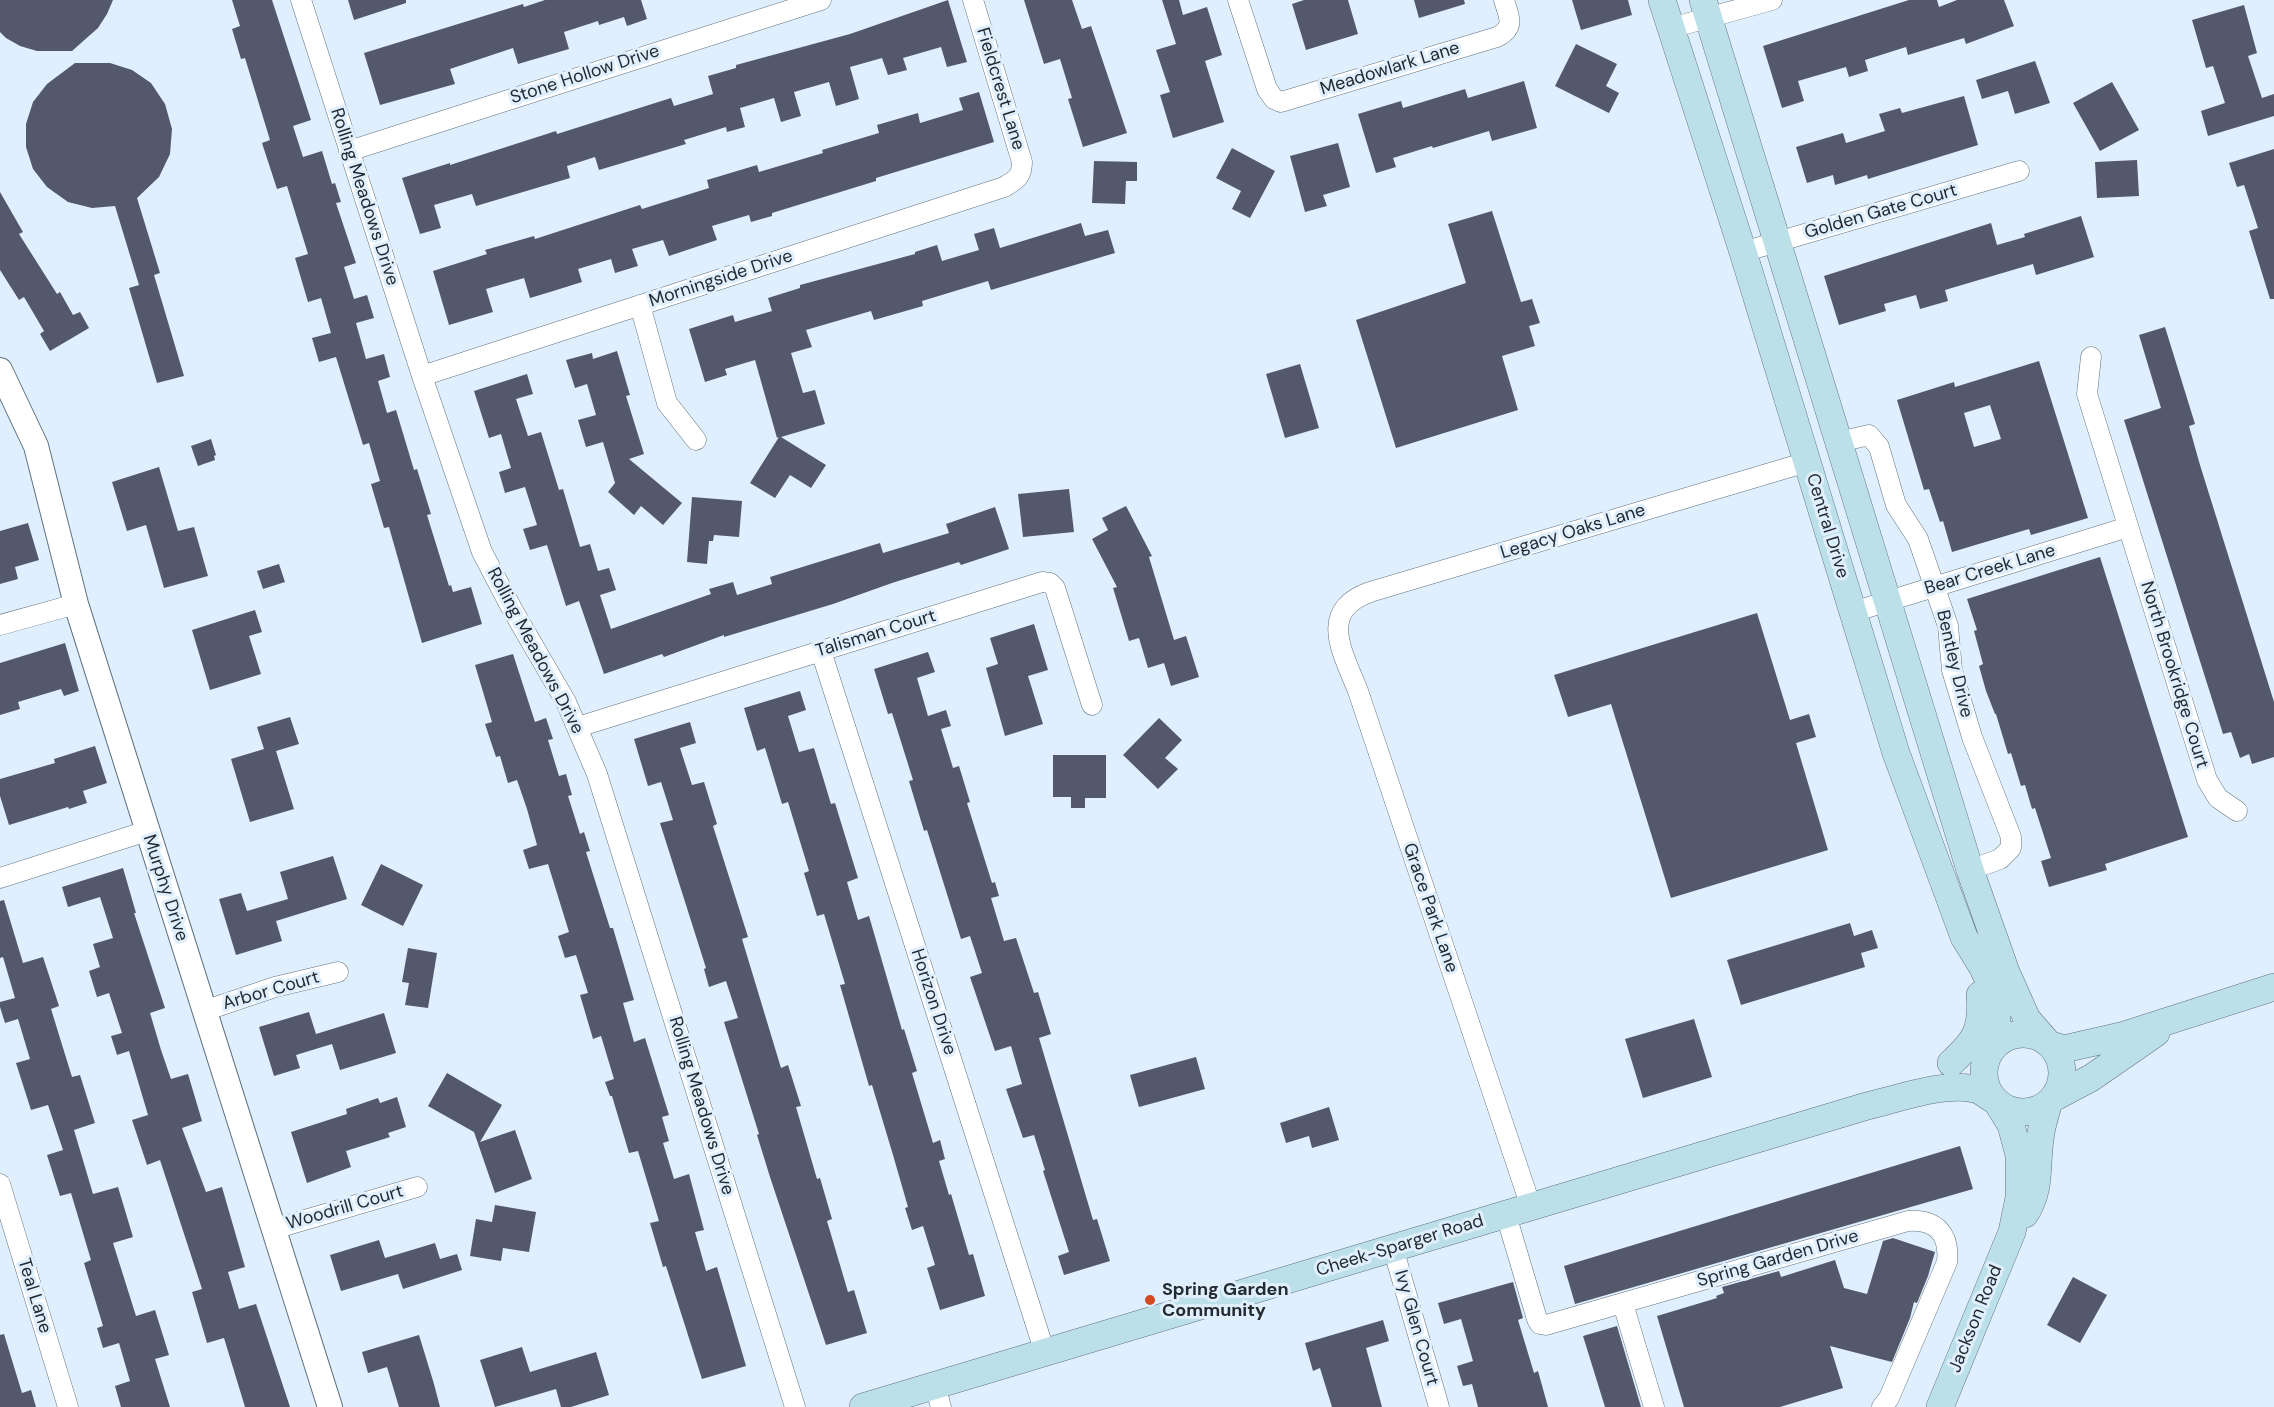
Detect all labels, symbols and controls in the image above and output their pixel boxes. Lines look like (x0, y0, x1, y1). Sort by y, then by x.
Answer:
street label: Fieldcrest Lane (971, 25, 1029, 153)
street label: Meadowlark Lane (1318, 38, 1462, 100)
street label: Stone Hollow Drive (508, 41, 662, 109)
street label: Rolling Meadows Drive (325, 106, 403, 288)
street label: Golden Gate Court (1802, 180, 1960, 244)
street label: Morningside Drive (646, 246, 796, 312)
street label: Central Drive (1801, 471, 1853, 581)
street label: Legacy Oaks Lane (1498, 500, 1648, 564)
street label: Bear Creek Lane (1922, 540, 2058, 600)
street label: Rolling Meadows Drive (482, 564, 588, 738)
street label: North Brookridge Court (2135, 579, 2213, 771)
street label: Talisman Court (813, 605, 939, 663)
street label: Bentley Drive (1931, 608, 1977, 720)
street label: Murphy Drive (138, 832, 192, 944)
street label: Grace Park Lane (1398, 840, 1462, 976)
street label: Horizon Drive (906, 946, 960, 1058)
street label: Arbor Court (220, 967, 322, 1015)
street label: Rolling Meadows Drive (664, 1014, 738, 1198)
street label: Woodrill Court (284, 1181, 406, 1235)
street label: Cheek-Sparger Road (1314, 1210, 1486, 1282)
street label: Spring Garden Drive (1695, 1226, 1861, 1292)
street label: Teal Lane (12, 1256, 56, 1336)
street label: Jackson Road (1945, 1262, 2007, 1376)
street label: Ivy Glen Court (1389, 1268, 1443, 1388)
place label: Spring Garden Community (1162, 1279, 1289, 1322)
marker: Spring Garden Community (1143, 1293, 1157, 1307)

